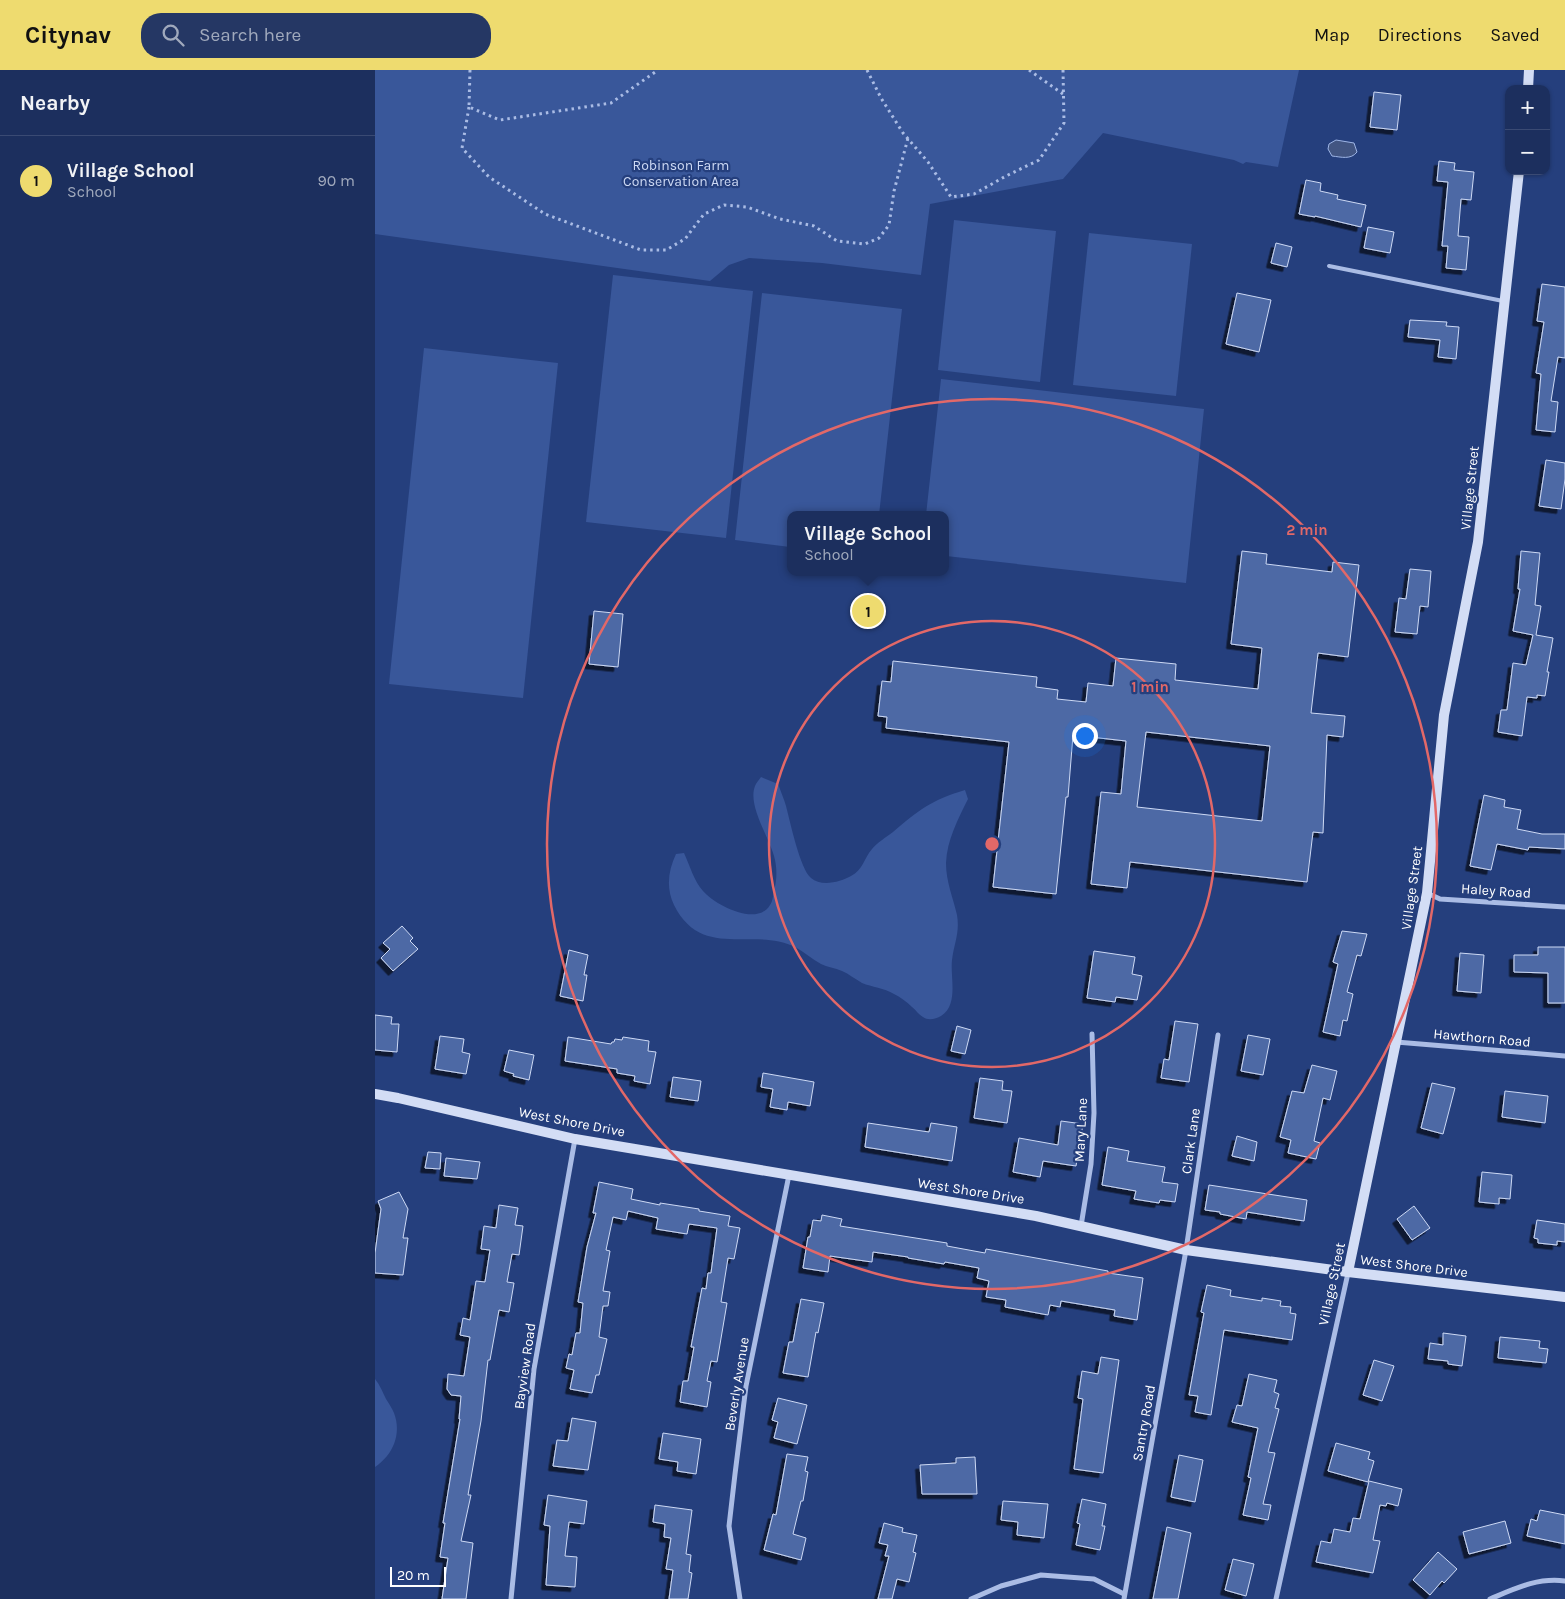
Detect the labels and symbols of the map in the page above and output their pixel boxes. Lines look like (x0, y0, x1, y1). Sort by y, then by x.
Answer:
park label: Robinson Farm Conservation Area (623, 157, 739, 190)
street label: Village Street (1457, 445, 1483, 531)
text: 2 min (1286, 521, 1328, 539)
pin: 1 (852, 592, 884, 630)
text: 1 min (1131, 678, 1169, 696)
your location (1072, 723, 1098, 749)
centre of rings (983, 835, 1001, 853)
street label: Village Street (1398, 845, 1426, 931)
street label: Haley Road (1460, 880, 1532, 902)
street label: Hawthorn Road (1433, 1025, 1531, 1051)
street label: Mary Lane (1071, 1097, 1091, 1163)
street label: West Shore Drive (517, 1103, 627, 1141)
street label: Clark Lane (1178, 1107, 1204, 1175)
street label: West Shore Drive (916, 1174, 1026, 1208)
street label: Village Street (1315, 1241, 1349, 1327)
street label: West Shore Drive (1359, 1251, 1469, 1281)
street label: Bayview Road (511, 1322, 539, 1410)
street label: Beverly Avenue (721, 1336, 753, 1432)
street label: Santry Road (1129, 1384, 1159, 1462)
scale bar (390, 1564, 446, 1587)

